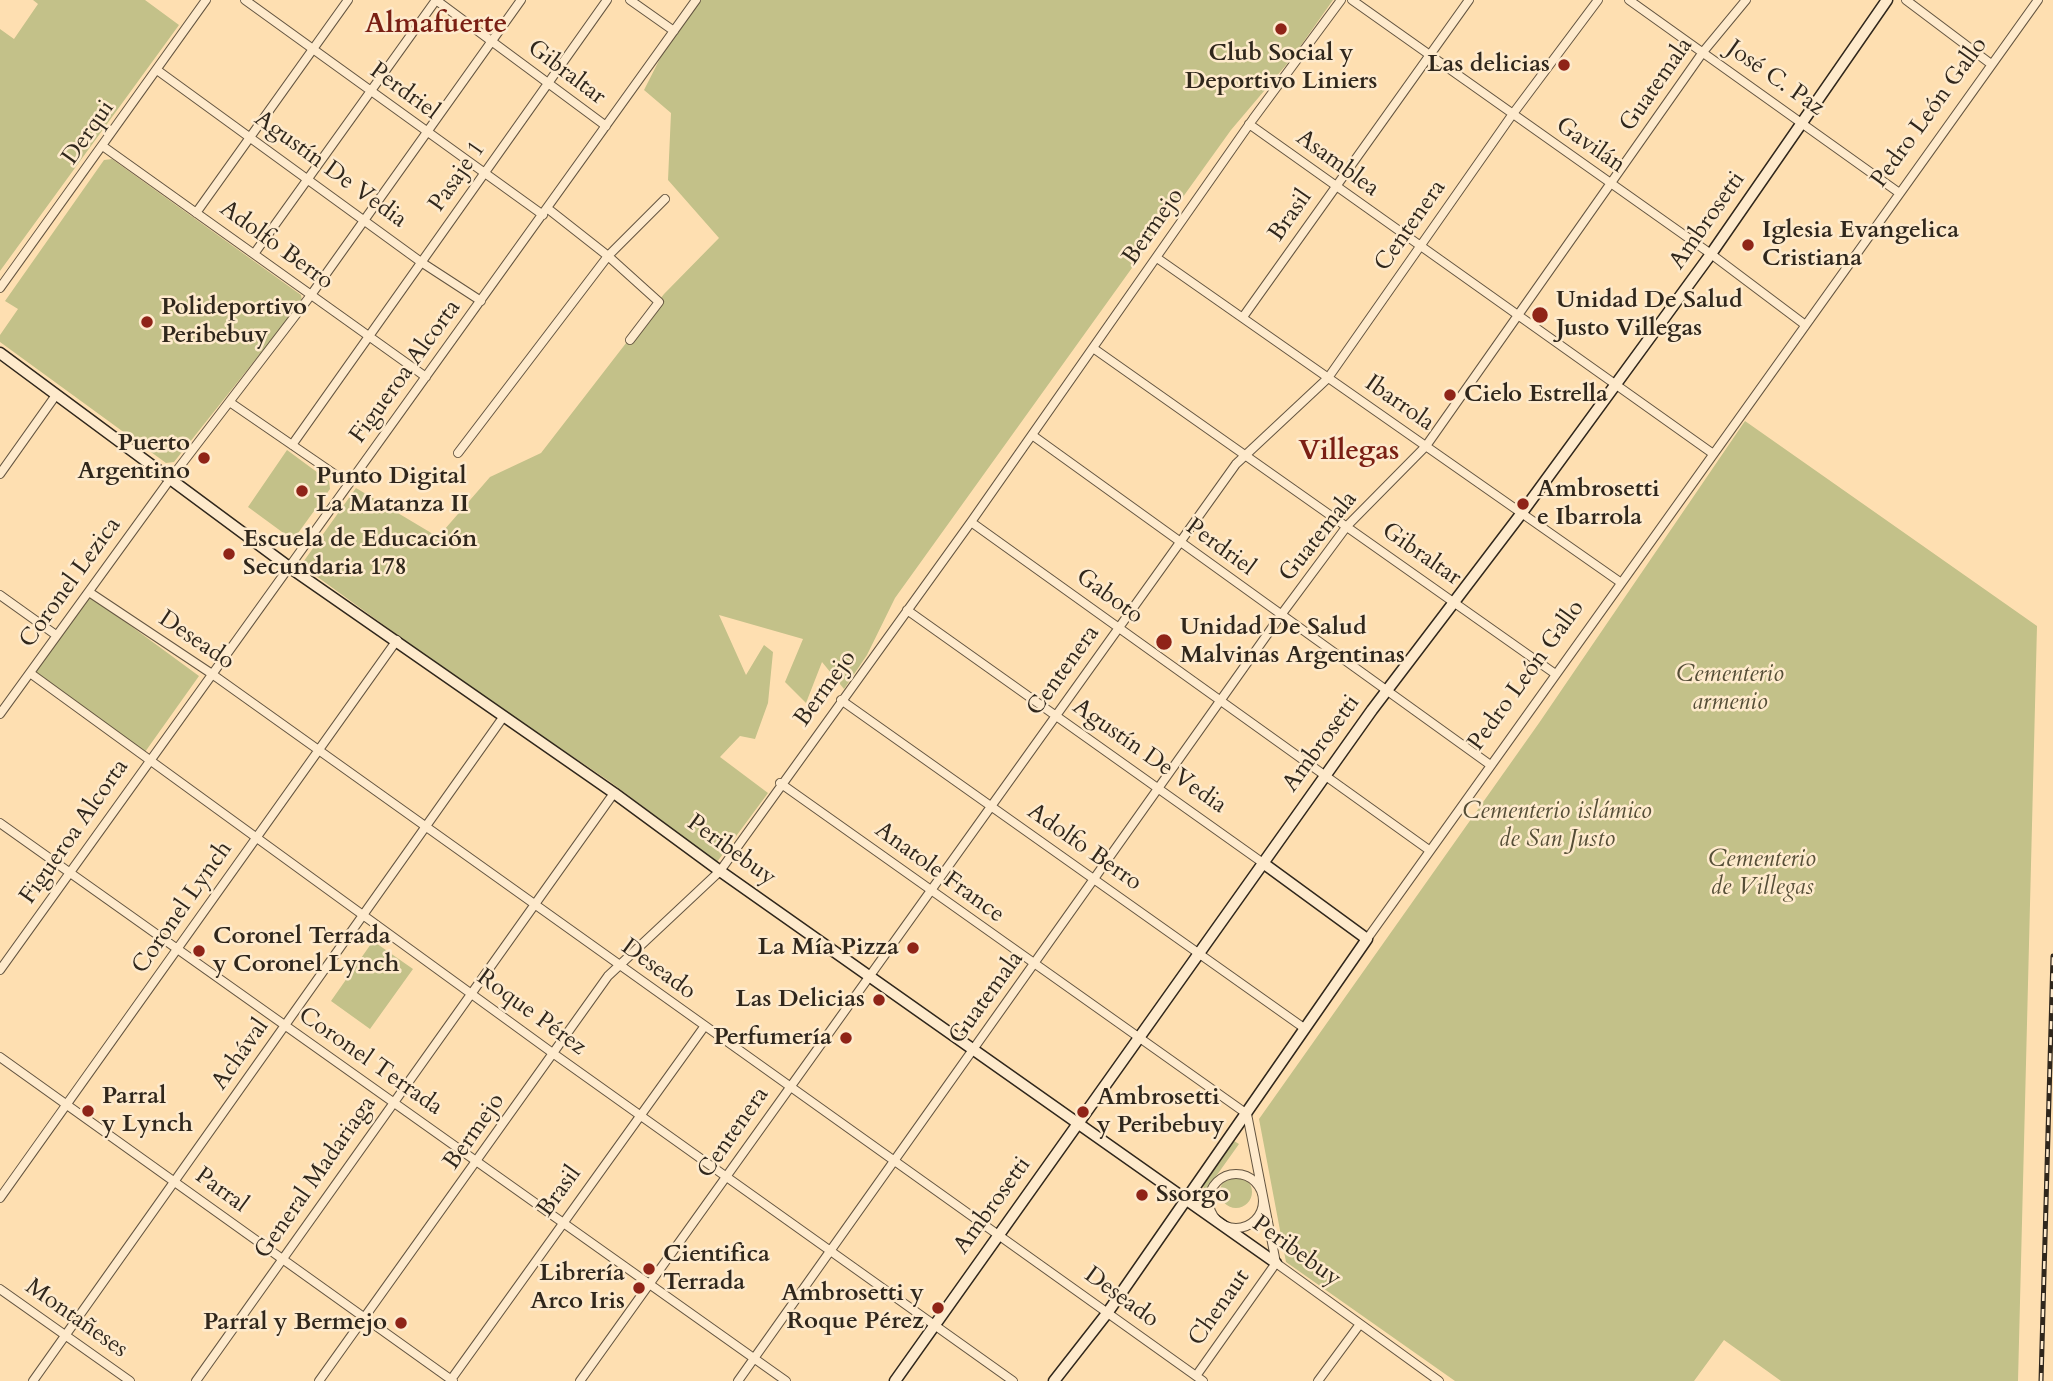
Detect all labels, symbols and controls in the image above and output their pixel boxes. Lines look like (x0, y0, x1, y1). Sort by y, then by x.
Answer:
district label: Almafuerte (365, 9, 507, 43)
marker: Club Social y Deportivo Liniers (1273, 21, 1289, 37)
street label: Guatemala (1614, 32, 1700, 138)
street label: Pedro León Gallo (1866, 32, 1994, 194)
street label: Gibraltar (521, 34, 611, 112)
street label: José C. Paz (1721, 35, 1829, 123)
place label: Club Social y Deportivo Liniers (1185, 40, 1377, 96)
place label: Las delicias (1427, 51, 1550, 79)
street label: Perdriel (364, 57, 444, 127)
marker: Las delicias (1556, 57, 1572, 73)
street label: Derqui (57, 95, 121, 171)
street label: Agustín De Vedia (248, 105, 412, 235)
street label: Gavilán (1550, 112, 1630, 180)
street label: Asamblea (1290, 124, 1384, 204)
street label: Pasaje 1 (423, 136, 493, 218)
street label: Ambrosetti (1664, 167, 1752, 275)
street label: Centenera (1369, 175, 1453, 277)
street label: Bermejo (1117, 183, 1191, 271)
street label: Brasil (1263, 185, 1319, 247)
street label: Adolfo Berro (214, 195, 338, 297)
place label: Iglesia Evangelica Cristiana (1762, 217, 1959, 273)
marker: Iglesia Evangelica Cristiana (1740, 237, 1756, 253)
place label: Unidad De Salud Justo Villegas (1556, 287, 1743, 343)
place label: Polideportivo Peribebuy (161, 294, 307, 350)
street label: Figueroa Alcorta (344, 295, 468, 449)
marker: Unidad De Salud Justo Villegas (1530, 305, 1550, 325)
marker: Polideportivo Peribebuy (139, 314, 155, 330)
street label: Ibarrola (1359, 370, 1439, 438)
place label: Cielo Estrella (1464, 381, 1608, 409)
marker: Cielo Estrella (1442, 387, 1458, 403)
place label: Puerto Argentino (78, 430, 190, 486)
district label: Villegas (1299, 436, 1399, 470)
marker: Puerto Argentino (196, 450, 212, 466)
place label: Punto Digital La Matanza II (316, 463, 469, 519)
place label: Ambrosetti e Ibarrola (1537, 476, 1660, 532)
marker: Punto Digital La Matanza II (294, 483, 310, 499)
street label: Guatemala (1274, 486, 1364, 588)
marker: Ambrosetti e Ibarrola (1515, 496, 1531, 512)
street label: Coronel Lezica (14, 512, 128, 654)
street label: Perdriel (1180, 513, 1260, 583)
street label: Gibraltar (1376, 517, 1466, 593)
place label: Escuela de Educación Secundaria 178 (243, 526, 477, 582)
marker: Escuela de Educación Secundaria 178 (221, 546, 237, 562)
street label: Gaboto (1070, 563, 1148, 631)
street label: Pedro León Gallo (1463, 595, 1591, 757)
street label: Deseado (153, 605, 239, 677)
place label: Unidad De Salud Malvinas Argentinas (1180, 614, 1405, 670)
street label: Centenera (1021, 620, 1107, 722)
marker: Unidad De Salud Malvinas Argentinas (1154, 632, 1174, 652)
street label: Bermejo (789, 645, 863, 733)
park label: Cementerio armenio (1676, 661, 1784, 717)
street label: Ambrosetti (1277, 690, 1367, 798)
street label: Agustín De Vedia (1066, 693, 1232, 821)
street label: Figueroa Alcorta (14, 754, 136, 910)
street label: Adolfo Berro (1021, 798, 1147, 898)
park label: Cementerio islámico de San Justo (1462, 798, 1652, 854)
street label: Peribebuy (681, 809, 781, 893)
street label: Anatole France (868, 816, 1010, 930)
street label: Coronel Lynch (127, 836, 239, 980)
park label: Cementerio de Villegas (1708, 846, 1816, 902)
place label: Coronel Terrada y Coronel Lynch (213, 923, 399, 979)
street label: Deseado (615, 933, 701, 1007)
place label: La Mía Pizza (758, 934, 899, 962)
marker: La Mía Pizza (905, 940, 921, 956)
marker: Coronel Terrada y Coronel Lynch (191, 943, 207, 959)
street label: Guatemala (944, 946, 1030, 1050)
street label: Roque Pérez (471, 964, 591, 1062)
place label: Las Delicias (735, 986, 865, 1014)
marker: Las Delicias (871, 992, 887, 1008)
street label: Coronel Terrada (292, 1002, 448, 1122)
street label: Achával (206, 1014, 276, 1096)
place label: Perfumería (713, 1024, 832, 1052)
marker: Perfumería (838, 1030, 854, 1046)
street label: Centenera (692, 1082, 776, 1184)
place label: Parral y Lynch (102, 1083, 193, 1139)
place label: Ambrosetti y Peribebuy (1097, 1084, 1224, 1140)
street label: Bermejo (438, 1088, 512, 1176)
street label: General Madariaga (249, 1091, 383, 1265)
marker: Parral y Lynch (80, 1103, 96, 1119)
marker: Ambrosetti y Peribebuy (1075, 1104, 1091, 1120)
street label: Ambrosetti (948, 1152, 1038, 1260)
street label: Brasil (532, 1161, 588, 1223)
street label: Parral (189, 1162, 253, 1220)
place label: Ssorgo (1156, 1181, 1229, 1209)
marker: Ssorgo (1134, 1187, 1150, 1203)
street label: Peribebuy (1246, 1210, 1346, 1294)
place label: Cientifica Terrada (663, 1241, 770, 1297)
place label: Librería Arco Iris (530, 1260, 625, 1316)
marker: Cientifica Terrada (641, 1261, 657, 1277)
street label: Deseado (1078, 1261, 1164, 1335)
street label: Chenaut (1183, 1264, 1257, 1352)
street label: Montañeses (19, 1273, 133, 1365)
marker: Librería Arco Iris (631, 1280, 647, 1296)
place label: Ambrosetti y Roque Pérez (781, 1280, 924, 1336)
marker: Ambrosetti y Roque Pérez (930, 1300, 946, 1316)
place label: Parral y Bermejo (203, 1309, 387, 1337)
marker: Parral y Bermejo (393, 1315, 409, 1331)

